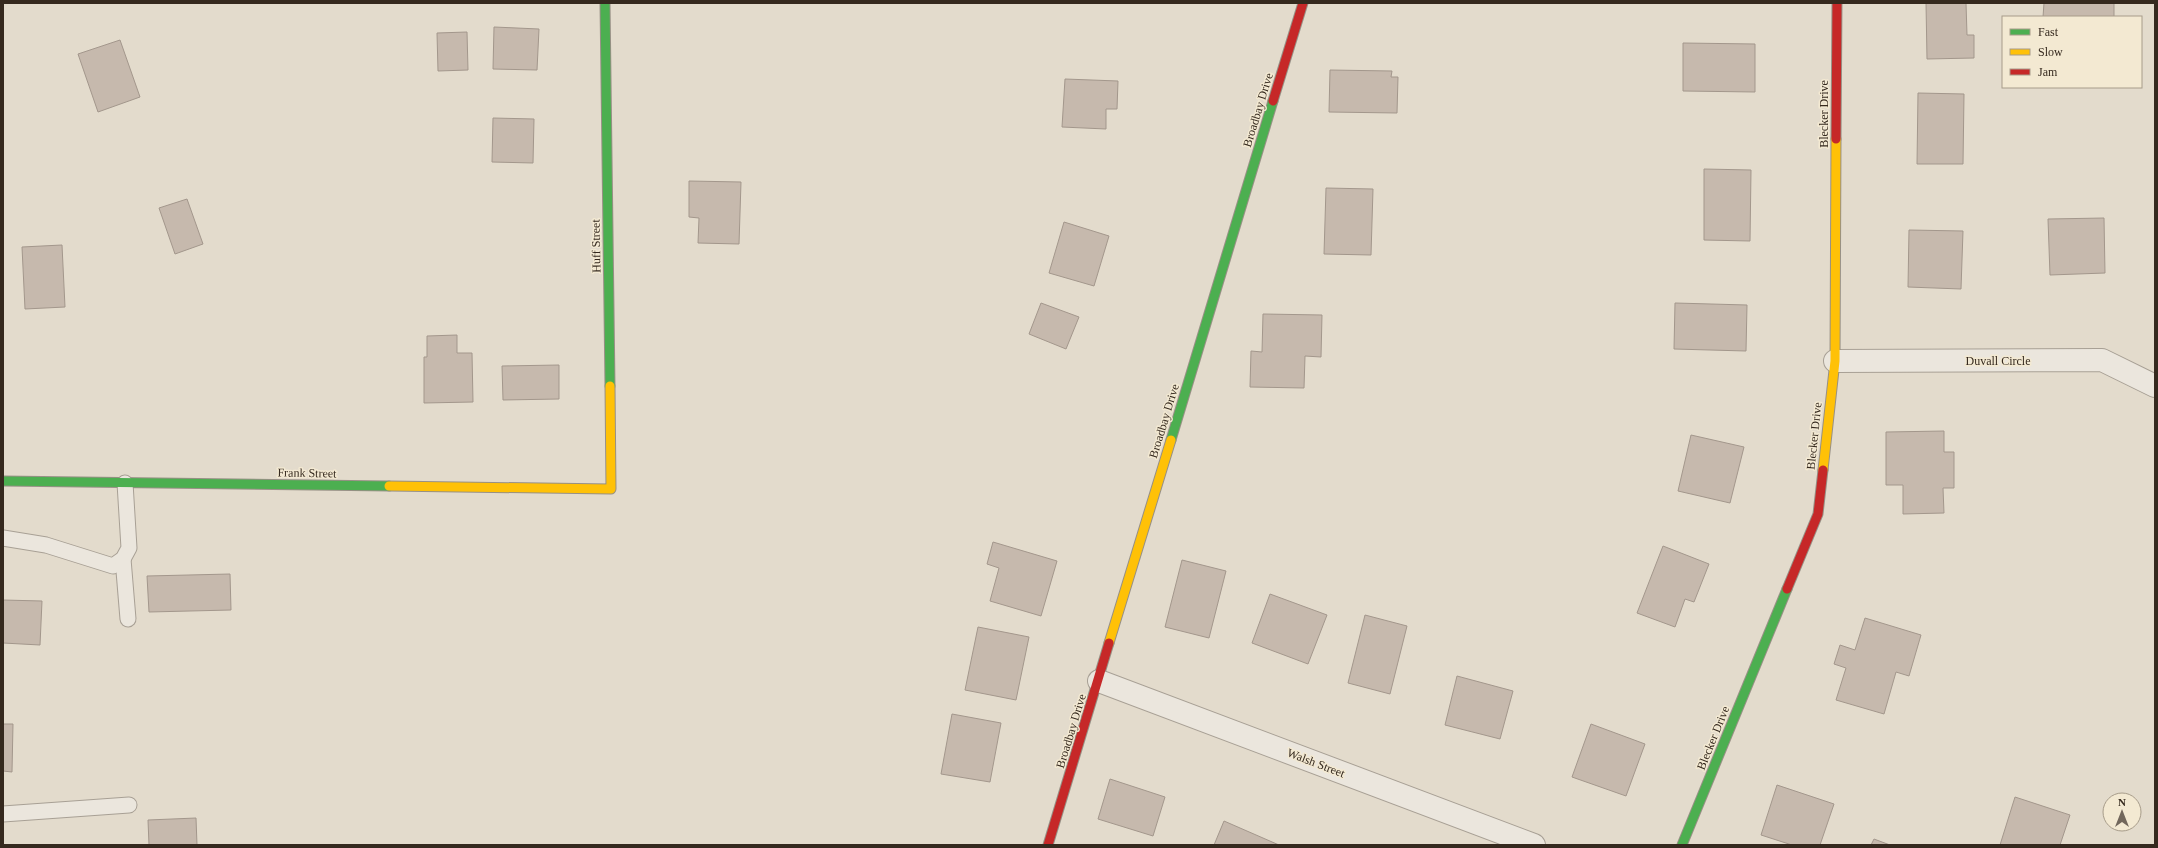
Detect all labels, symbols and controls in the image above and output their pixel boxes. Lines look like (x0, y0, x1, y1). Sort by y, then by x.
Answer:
legend (2002, 16, 2142, 88)
text: Fast (2038, 25, 2059, 39)
text: Slow (2038, 45, 2063, 59)
text: Jam (2038, 65, 2058, 79)
street label: Broadbay Drive (1240, 71, 1276, 149)
street label: Blecker Drive (1817, 80, 1831, 148)
street label: Huff Street (589, 219, 603, 273)
street label: Duvall Circle (1966, 354, 2030, 368)
street label: Broadbay Drive (1146, 382, 1182, 460)
street label: Blecker Drive (1804, 402, 1824, 470)
street label: Frank Street (277, 465, 337, 481)
street label: Broadbay Drive (1053, 692, 1089, 770)
street label: Blecker Drive (1694, 704, 1732, 772)
street label: Walsh Street (1285, 746, 1347, 781)
north arrow (2102, 792, 2142, 832)
text: N (2118, 796, 2126, 808)

